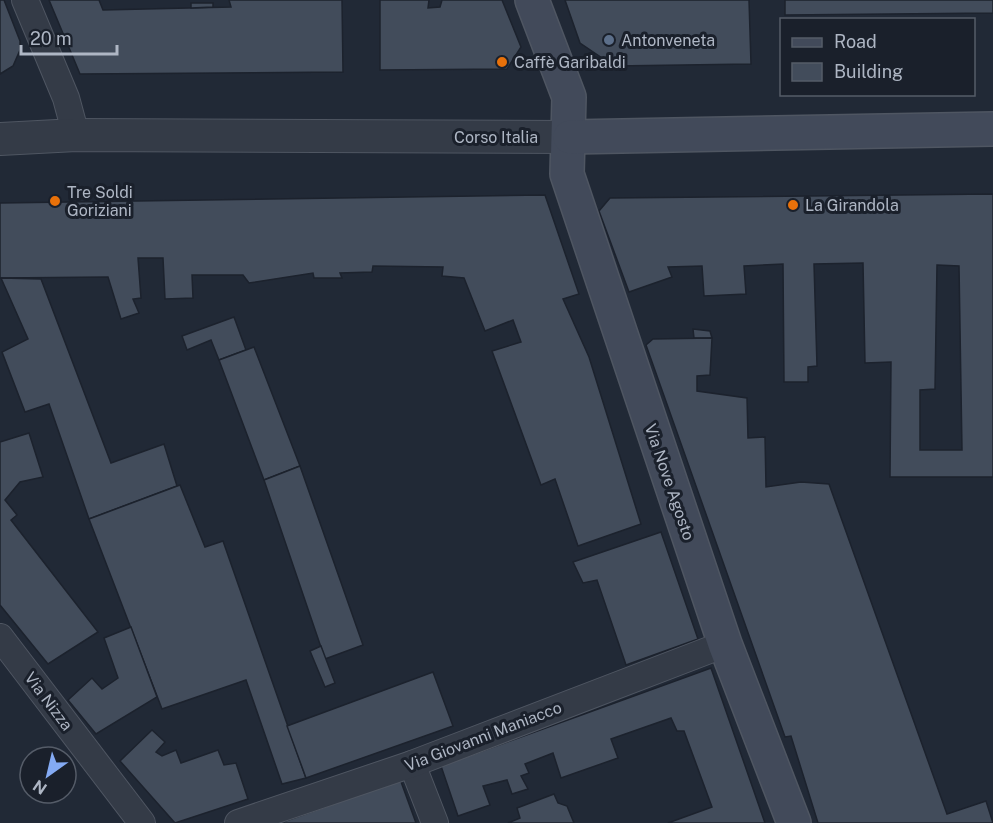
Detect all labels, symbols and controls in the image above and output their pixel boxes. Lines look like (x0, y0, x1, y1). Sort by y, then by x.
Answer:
scale bar (21, 18, 117, 56)
legend (780, 18, 975, 96)
text: 20 m (30, 28, 72, 49)
place label: Antonveneta (621, 31, 715, 50)
text: Road (834, 31, 877, 52)
marker: Antonveneta (602, 33, 616, 47)
place label: Caffè Garibaldi (514, 53, 626, 72)
marker: Caffè Garibaldi (495, 55, 509, 69)
text: Building (834, 61, 903, 82)
street label: Corso Italia (454, 128, 538, 147)
place label: Tre Soldi Goriziani (67, 183, 133, 220)
marker: Tre Soldi Goriziani (48, 194, 62, 208)
place label: La Girandola (805, 196, 899, 215)
marker: La Girandola (786, 198, 800, 212)
street label: Via Nove Agosto (641, 421, 698, 543)
street label: Via Nizza (21, 668, 77, 734)
street label: Via Giovanni Maniacco (402, 698, 564, 775)
north arrow (18, 745, 78, 805)
text: N (29, 776, 50, 798)

